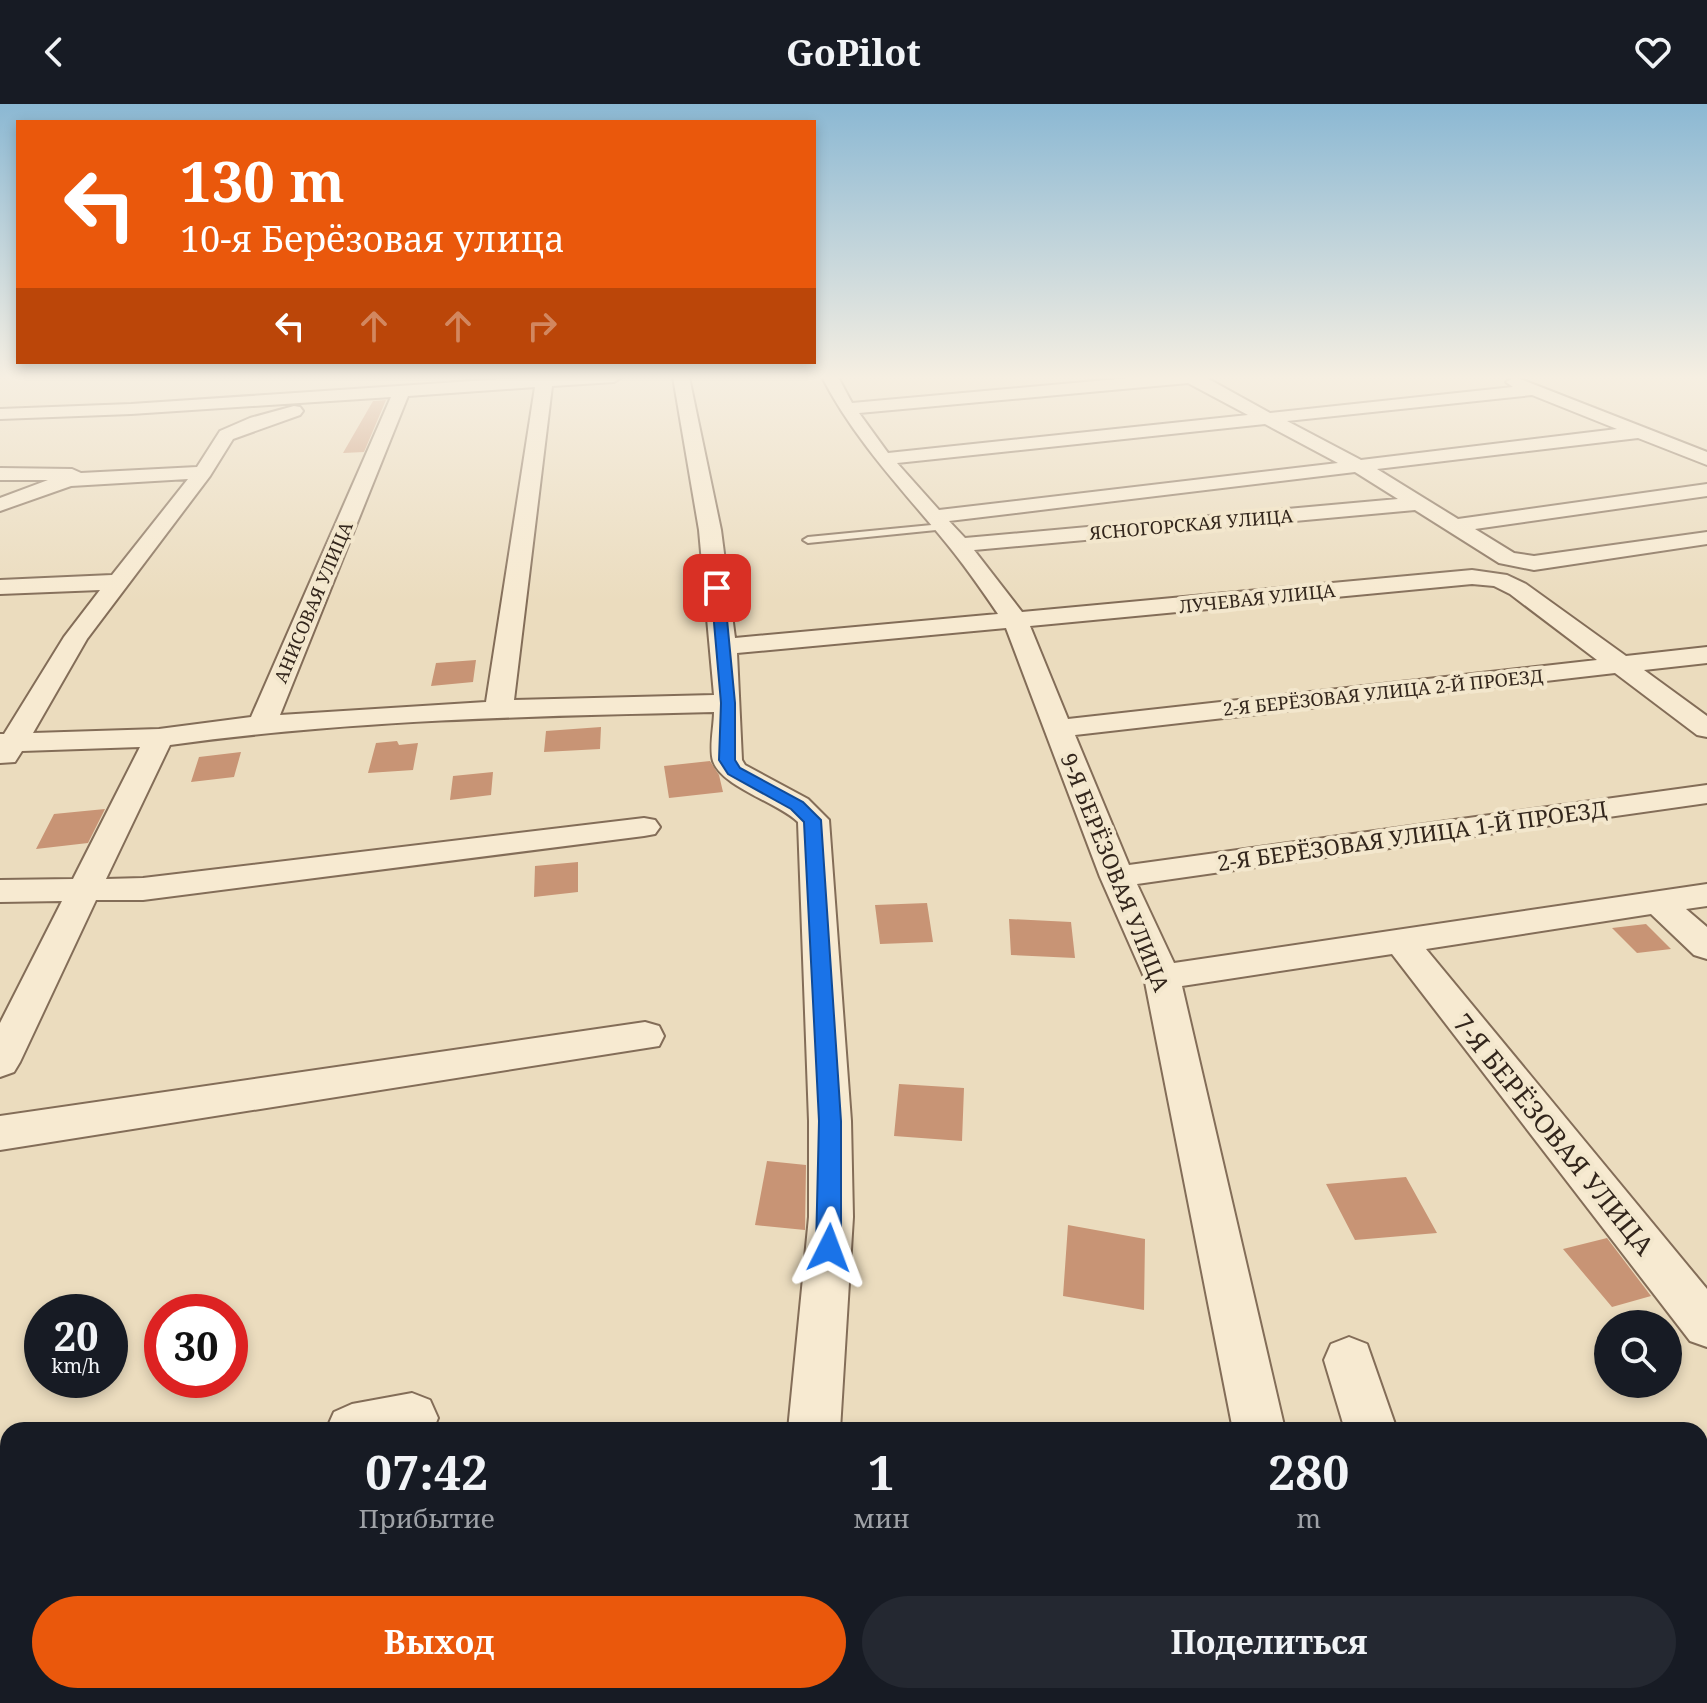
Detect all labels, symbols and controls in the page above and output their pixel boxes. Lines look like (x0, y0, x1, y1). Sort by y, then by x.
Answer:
text: GoPilot (786, 28, 921, 77)
icon: back (32, 30, 76, 74)
icon: heart (1631, 30, 1675, 74)
text: 130 m (180, 142, 345, 218)
icon: left (48, 152, 152, 256)
text: 10-я Берёзовая улица (180, 214, 565, 263)
icon: left (268, 304, 312, 348)
icon: ahead (352, 304, 396, 348)
icon: ahead (436, 304, 480, 348)
icon: right (520, 304, 564, 348)
street label: ЯСНОГОРСКАЯ УЛИЦА (1087, 503, 1294, 545)
street label: АНИСОВАЯ УЛИЦА (268, 517, 358, 686)
pin (683, 554, 751, 622)
icon: arrive (695, 566, 739, 610)
street label: ЛУЧЕВАЯ УЛИЦА (1178, 578, 1337, 618)
street label: 2-Я БЕРЁЗОВАЯ УЛИЦА 2-Й ПРОЕЗД (1222, 663, 1544, 721)
street label: 9-Я БЕРЁЗОВАЯ УЛИЦА (1054, 748, 1178, 996)
street label: 2-Я БЕРЁЗОВАЯ УЛИЦА 1-Й ПРОЕЗД (1215, 793, 1609, 877)
street label: 7-Я БЕРЁЗОВАЯ УЛИЦА (1445, 1006, 1663, 1263)
position arrow (787, 1206, 871, 1290)
speed limit sign: 30 (144, 1294, 248, 1398)
text: 20 (53, 1308, 99, 1363)
map controls (1594, 1310, 1682, 1398)
button: search (1594, 1310, 1682, 1398)
text: km/h (51, 1352, 101, 1379)
text: 07:42 (365, 1439, 488, 1504)
text: 1 (868, 1439, 895, 1504)
text: 280 (1268, 1439, 1349, 1504)
text: Прибытие (358, 1500, 495, 1536)
text: мин (853, 1500, 910, 1536)
text: m (1297, 1500, 1321, 1536)
button: Выход (32, 1596, 846, 1688)
button: Поделиться (862, 1596, 1676, 1688)

